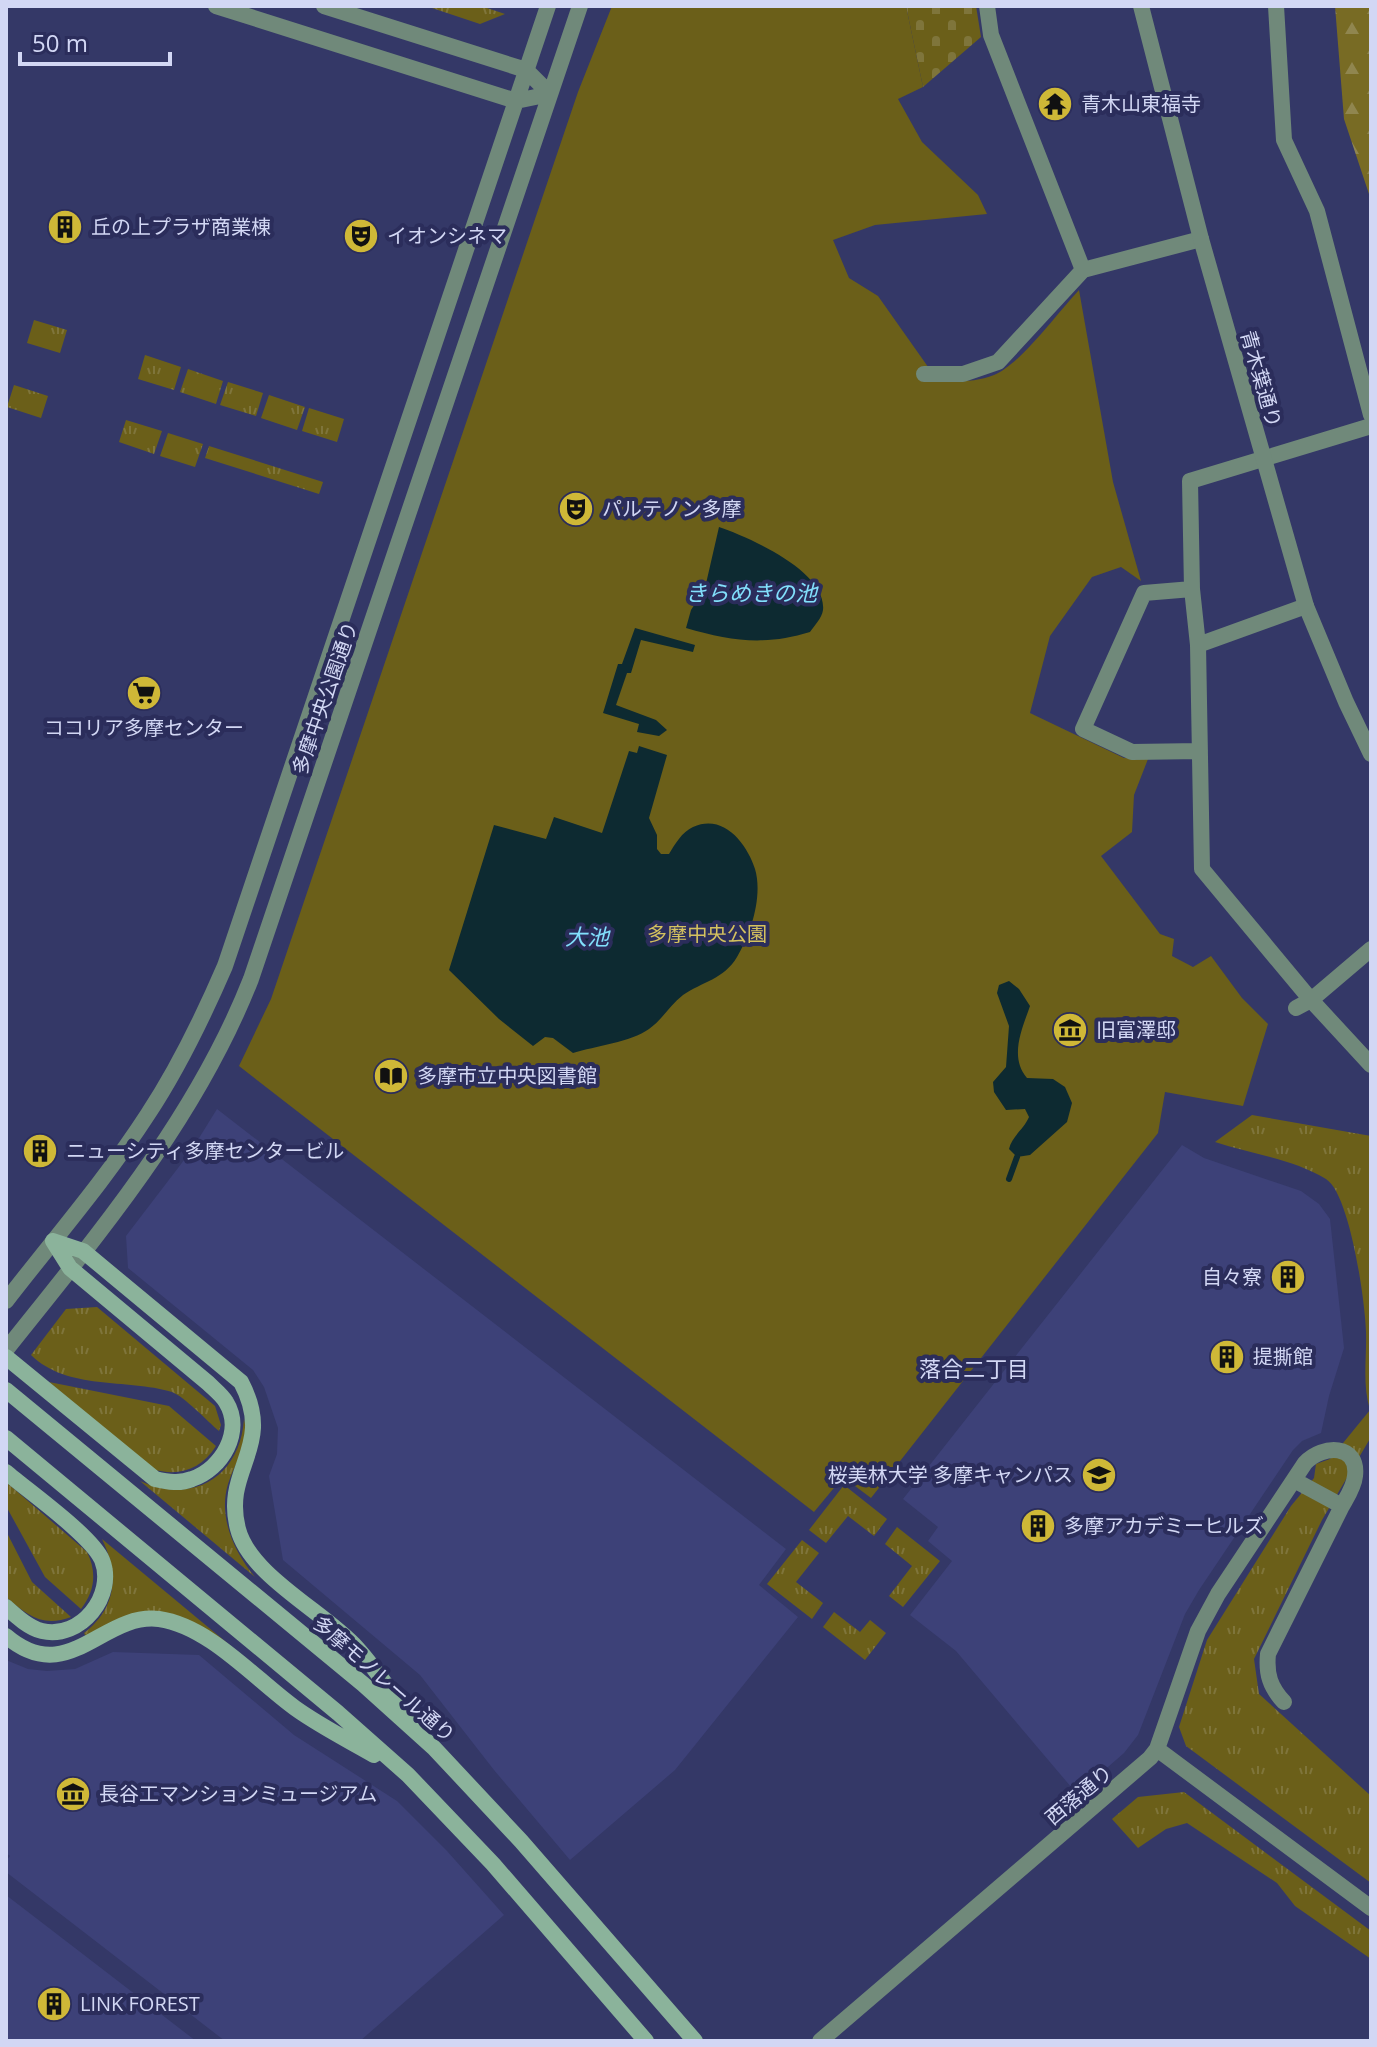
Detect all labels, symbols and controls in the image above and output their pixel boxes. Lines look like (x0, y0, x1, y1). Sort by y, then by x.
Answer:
scale bar (20, 16, 170, 66)
text: 50 m (32, 26, 88, 59)
temple icon: 青木山東福寺 (1036, 85, 1074, 123)
place label: 青木山東福寺 (1081, 90, 1201, 117)
building icon: 丘の上プラザ商業棟 (46, 208, 84, 246)
place label: 丘の上プラザ商業棟 (91, 213, 271, 240)
theatre icon: イオンシネマ (342, 217, 380, 255)
place label: イオンシネマ (387, 222, 507, 249)
street label: 青木葉通り (1235, 327, 1288, 431)
theatre icon: パルテノン多摩 (557, 490, 595, 528)
place label: パルテノン多摩 (602, 495, 741, 522)
water label: きらめきの池 (685, 577, 819, 607)
street label: 多摩中央公園通り (286, 618, 363, 778)
supermarket icon: ココリア多摩センター (125, 674, 163, 712)
place label: ココリア多摩センター (44, 714, 244, 741)
park label: 多摩中央公園 (647, 920, 767, 947)
water label: 大池 (565, 921, 611, 951)
museum icon: 旧富澤邸 (1051, 1011, 1089, 1049)
place label: 旧富澤邸 (1096, 1016, 1176, 1043)
library icon: 多摩市立中央図書館 (372, 1057, 410, 1095)
place label: 多摩市立中央図書館 (417, 1062, 597, 1089)
building icon: ニューシティ多摩センタービル (21, 1132, 59, 1170)
place label: ニューシティ多摩センタービル (66, 1137, 344, 1164)
building icon: 自々寮 (1269, 1258, 1307, 1296)
place label: 自々寮 (1202, 1263, 1262, 1290)
building icon: 提撕館 (1208, 1338, 1246, 1376)
place label: 提撕館 (1253, 1343, 1313, 1370)
district label: 落合二丁目 (919, 1353, 1029, 1383)
school or university icon: 桜美林大学 多摩キャンパス (1080, 1456, 1118, 1494)
place label: 桜美林大学 多摩キャンパス (828, 1461, 1073, 1488)
building icon: 多摩アカデミーヒルズ (1019, 1507, 1057, 1545)
place label: 多摩アカデミーヒルズ (1064, 1512, 1264, 1539)
street label: 多摩モノレール通り (308, 1609, 461, 1748)
street label: 西落通り (1039, 1759, 1118, 1831)
museum icon: 長谷工マンションミュージアム (54, 1775, 92, 1813)
place label: 長谷工マンションミュージアム (99, 1780, 377, 1807)
building icon: LINK FOREST (35, 1985, 73, 2023)
place label: LINK FOREST (80, 1990, 200, 2017)

